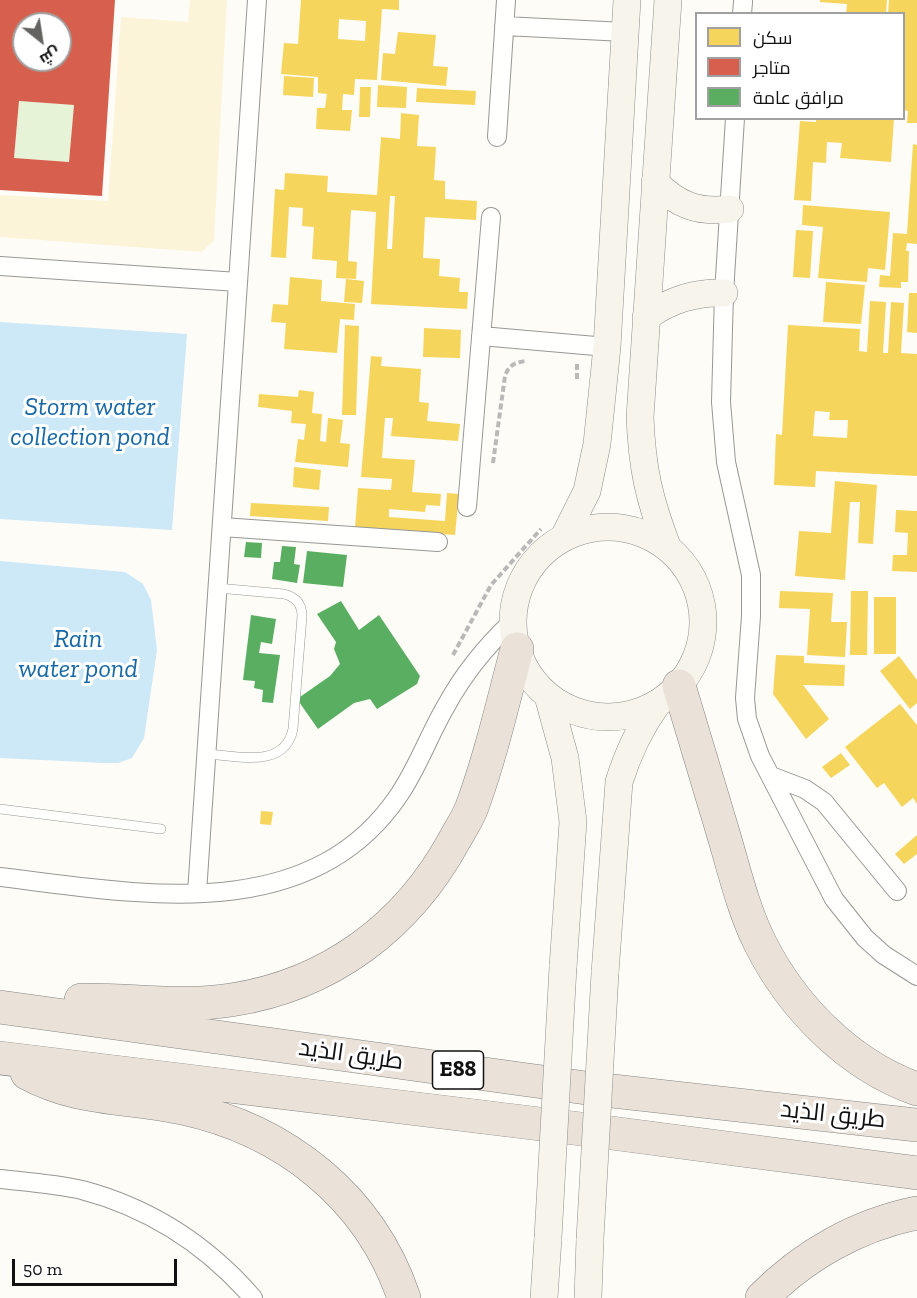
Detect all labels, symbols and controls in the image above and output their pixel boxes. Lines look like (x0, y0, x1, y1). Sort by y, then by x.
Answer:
north arrow (12, 12, 72, 72)
legend (695, 12, 905, 120)
text: سكن (753, 27, 792, 49)
text: ش (37, 43, 64, 70)
text: متاجر (753, 57, 791, 79)
text: مرافق عامة (753, 87, 844, 109)
water label: Storm water collection pond (10, 392, 170, 454)
water label: Rain water pond (18, 624, 138, 686)
street label: طريق الذيد (297, 1033, 405, 1077)
road number: E88 (432, 1051, 484, 1089)
street label: طريق الذيد (779, 1095, 887, 1135)
scale bar (15, 1247, 180, 1285)
text: 50 m (23, 1258, 62, 1280)

